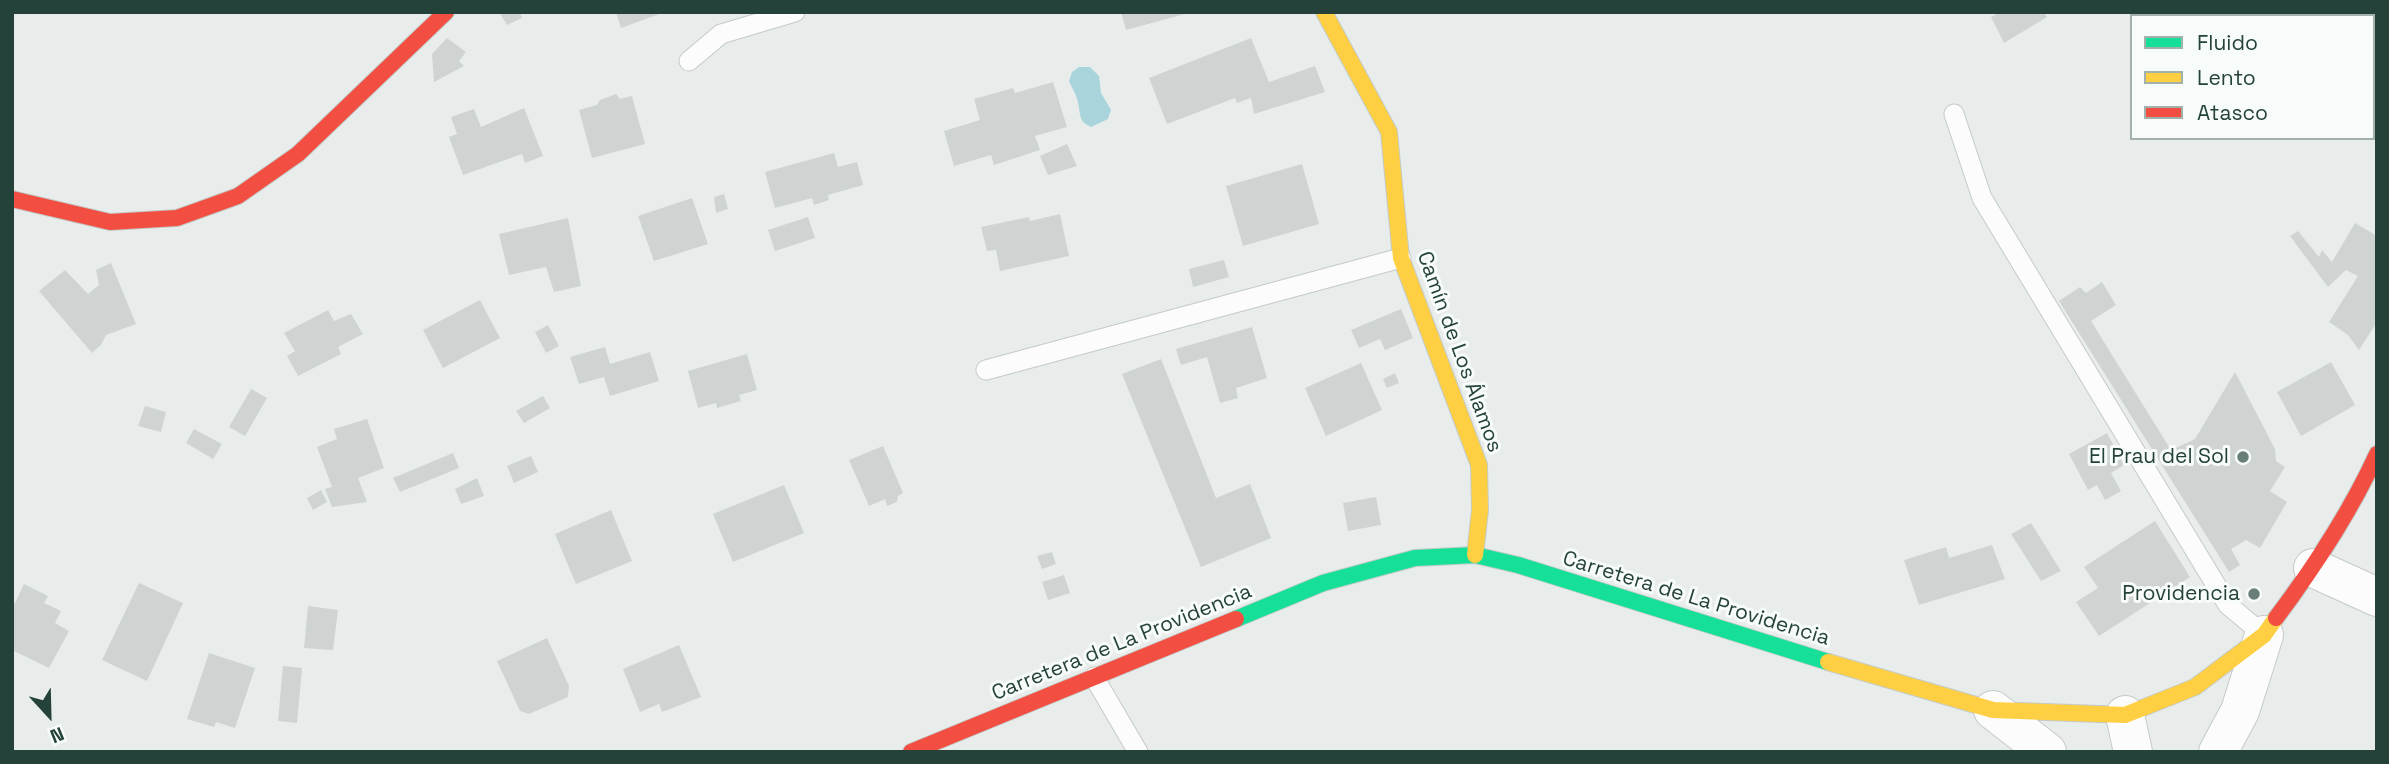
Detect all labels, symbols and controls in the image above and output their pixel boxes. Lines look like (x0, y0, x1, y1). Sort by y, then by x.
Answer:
legend (2130, 14, 2375, 140)
text: Fluido (2197, 29, 2258, 56)
text: Lento (2197, 64, 2256, 91)
text: Atasco (2197, 99, 2268, 126)
street label: Camín de Los Álamos (1411, 248, 1507, 456)
place label: El Prau del Sol (2089, 444, 2229, 470)
marker: El Prau del Sol (2235, 449, 2251, 465)
street label: Carretera de La Providencia (1559, 546, 1833, 652)
street label: Carretera de La Providencia (988, 579, 1256, 707)
place label: Providencia (2122, 581, 2240, 607)
marker: Providencia (2246, 586, 2262, 602)
north arrow (14, 680, 84, 750)
text: N (46, 721, 68, 749)

